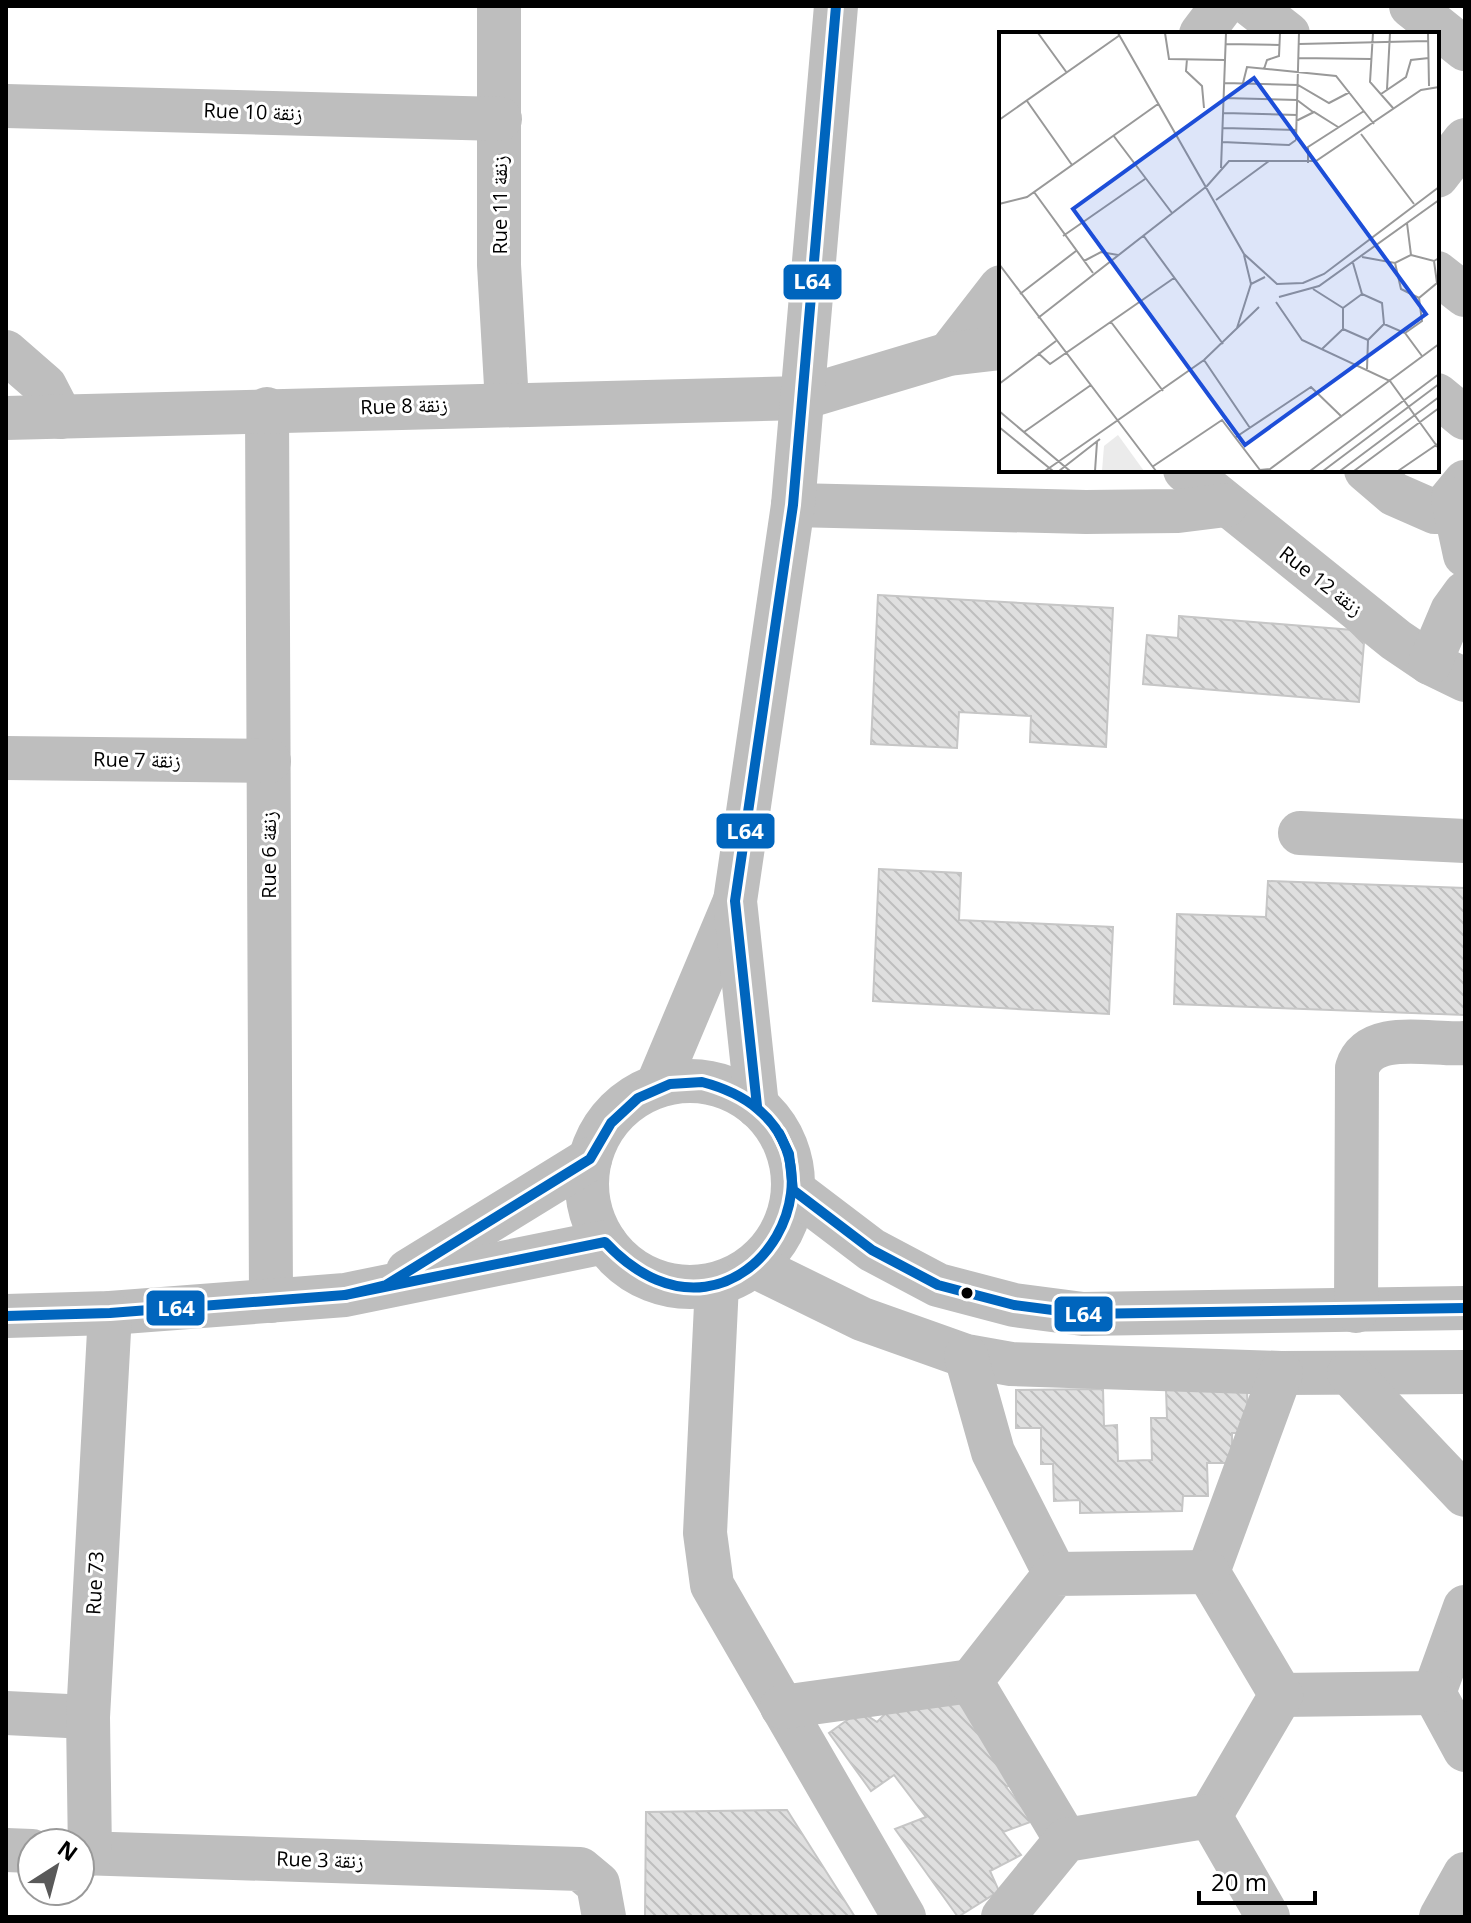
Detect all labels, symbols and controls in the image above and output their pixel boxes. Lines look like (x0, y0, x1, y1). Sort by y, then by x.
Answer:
inset map (999, 32, 1439, 472)
street label: Rue 10 زنقة (203, 96, 303, 127)
street label: Rue 11 زنقة (486, 155, 513, 255)
line badge: L64 (782, 263, 843, 301)
text: L64 (793, 265, 831, 295)
street label: Rue 8 زنقة (360, 390, 448, 421)
street label: Rue 12 زنقة (1274, 539, 1369, 622)
street label: Rue 7 زنقة (93, 745, 181, 774)
street label: Rue 6 زنقة (255, 811, 282, 899)
line badge: L64 (715, 812, 776, 850)
text: L64 (726, 815, 764, 845)
unlabelled marker (959, 1285, 975, 1301)
line badge: L64 (145, 1289, 206, 1327)
text: L64 (157, 1292, 195, 1322)
line badge: L64 (1053, 1295, 1114, 1333)
text: L64 (1064, 1298, 1102, 1328)
street label: Rue 73 (79, 1550, 110, 1616)
north arrow (16, 1827, 96, 1907)
text: N (52, 1833, 84, 1867)
street label: Rue 3 زنقة (276, 1844, 364, 1875)
scale bar (1199, 1855, 1315, 1905)
text: 20 m (1211, 1865, 1267, 1898)

